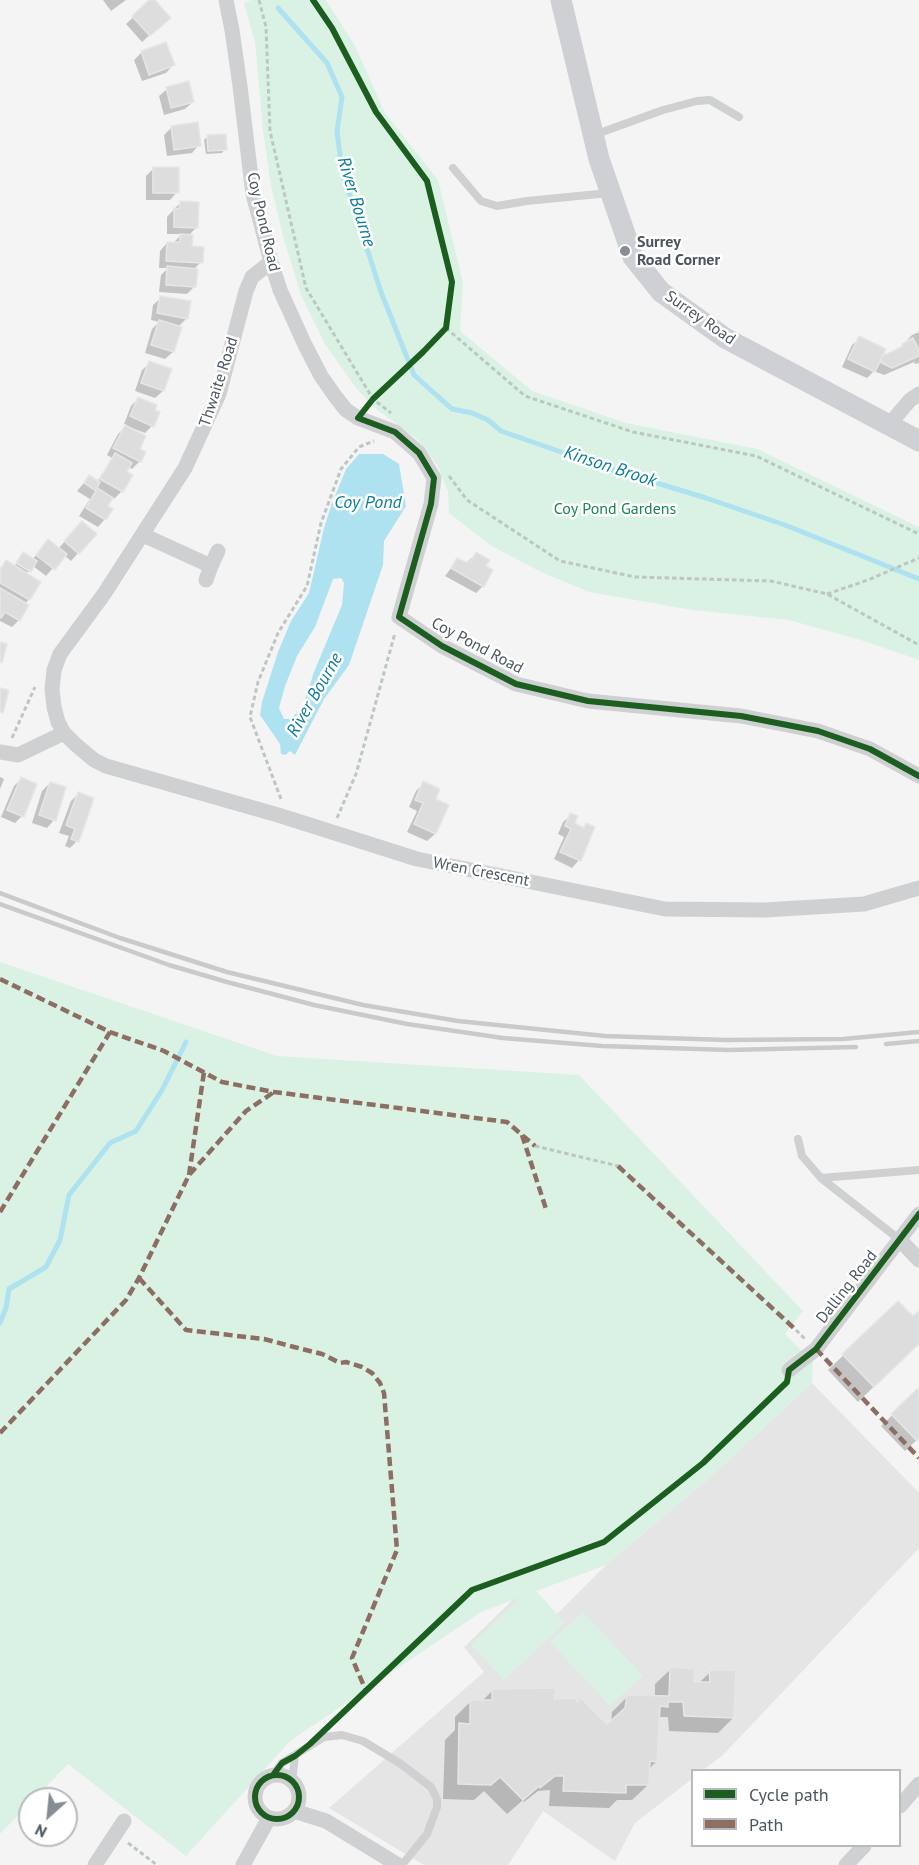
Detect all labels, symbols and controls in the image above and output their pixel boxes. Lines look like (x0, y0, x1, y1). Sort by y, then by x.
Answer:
water label: River Bourne (332, 154, 380, 250)
street label: Coy Pond Road (242, 171, 284, 273)
place label: Surrey Road Corner (637, 232, 720, 270)
marker: Surrey Road Corner (618, 244, 632, 258)
street label: Surrey Road (661, 287, 739, 349)
street label: Thwaite Road (195, 335, 243, 429)
water label: Kinson Brook (561, 442, 659, 492)
water label: Coy Pond (334, 492, 402, 514)
park label: Coy Pond Gardens (554, 499, 676, 519)
street label: Coy Pond Road (428, 614, 526, 678)
water label: River Bourne (282, 649, 348, 741)
street label: Wren Crescent (431, 853, 531, 891)
street label: Dalling Road (812, 1247, 882, 1327)
legend (691, 1769, 901, 1847)
text: Cycle path (749, 1783, 829, 1806)
north arrow (18, 1787, 78, 1847)
text: Path (749, 1813, 783, 1836)
text: N (32, 1820, 50, 1843)

